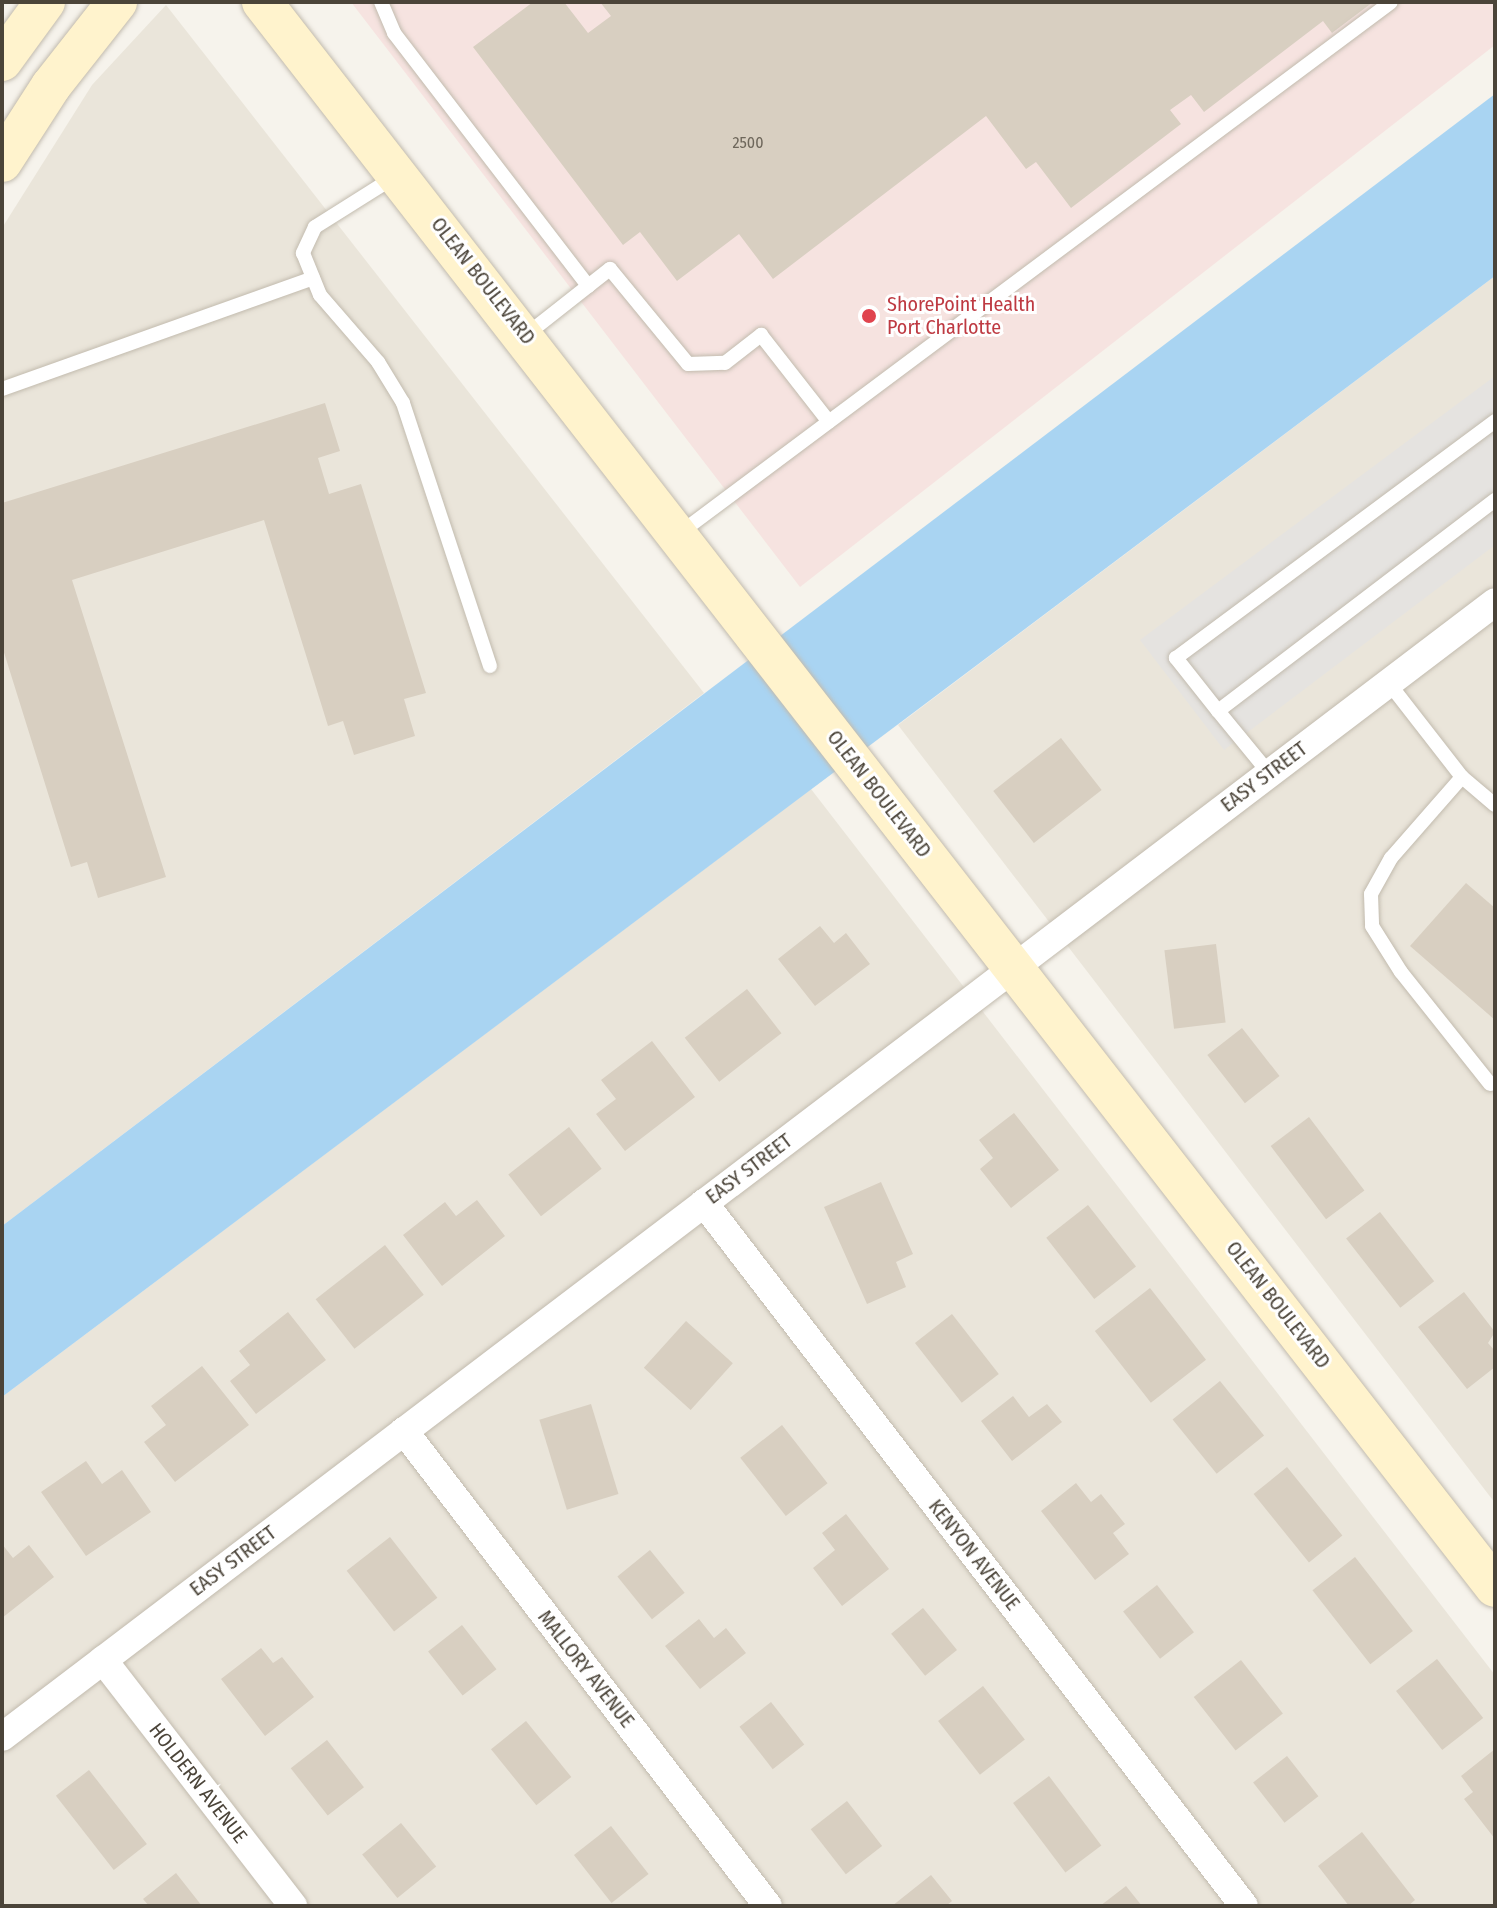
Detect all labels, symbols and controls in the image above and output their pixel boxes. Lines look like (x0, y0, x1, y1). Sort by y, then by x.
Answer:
house number: 2500 (732, 133, 764, 153)
street label: OLEAN BOULEVARD (426, 213, 540, 349)
place label: ShorePoint Health Port Charlotte (887, 292, 1035, 339)
marker: ShorePoint Health Port Charlotte (858, 305, 880, 327)
street label: OLEAN BOULEVARD (822, 726, 936, 862)
street label: EASY STREET (1216, 737, 1312, 817)
street label: EASY STREET (701, 1129, 797, 1209)
street label: OLEAN BOULEVARD (1221, 1237, 1335, 1373)
street label: KENYON AVENUE (923, 1495, 1025, 1615)
street label: EASY STREET (185, 1521, 281, 1601)
street label: MALLORY AVENUE (533, 1606, 639, 1732)
street label: HOLDERN AVENUE (144, 1718, 252, 1848)

